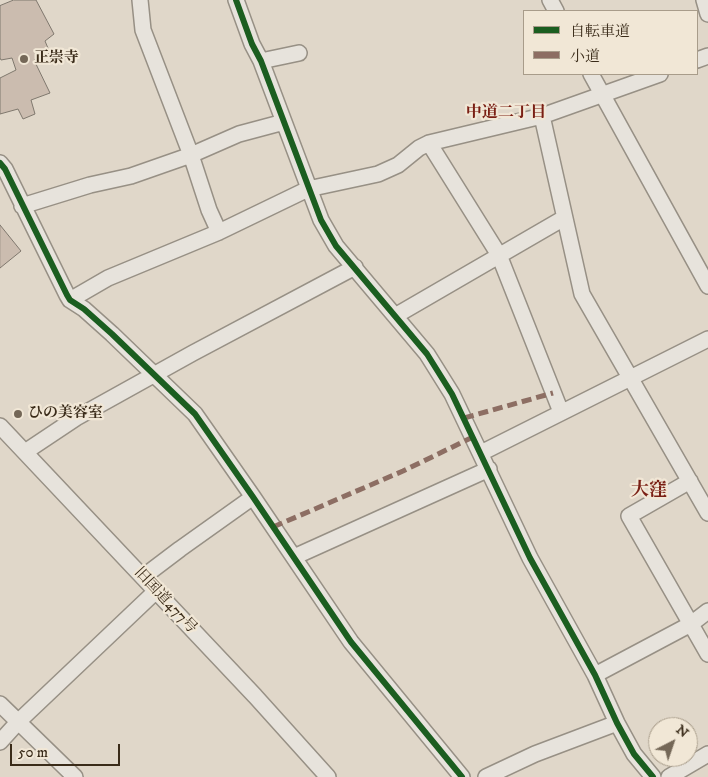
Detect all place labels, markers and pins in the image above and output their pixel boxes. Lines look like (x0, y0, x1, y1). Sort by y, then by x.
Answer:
place label: 正崇寺 (34, 50, 79, 68)
marker: 正崇寺 (18, 53, 30, 65)
place label: ひの美容室 (28, 405, 103, 423)
marker: ひの美容室 (12, 408, 24, 420)

